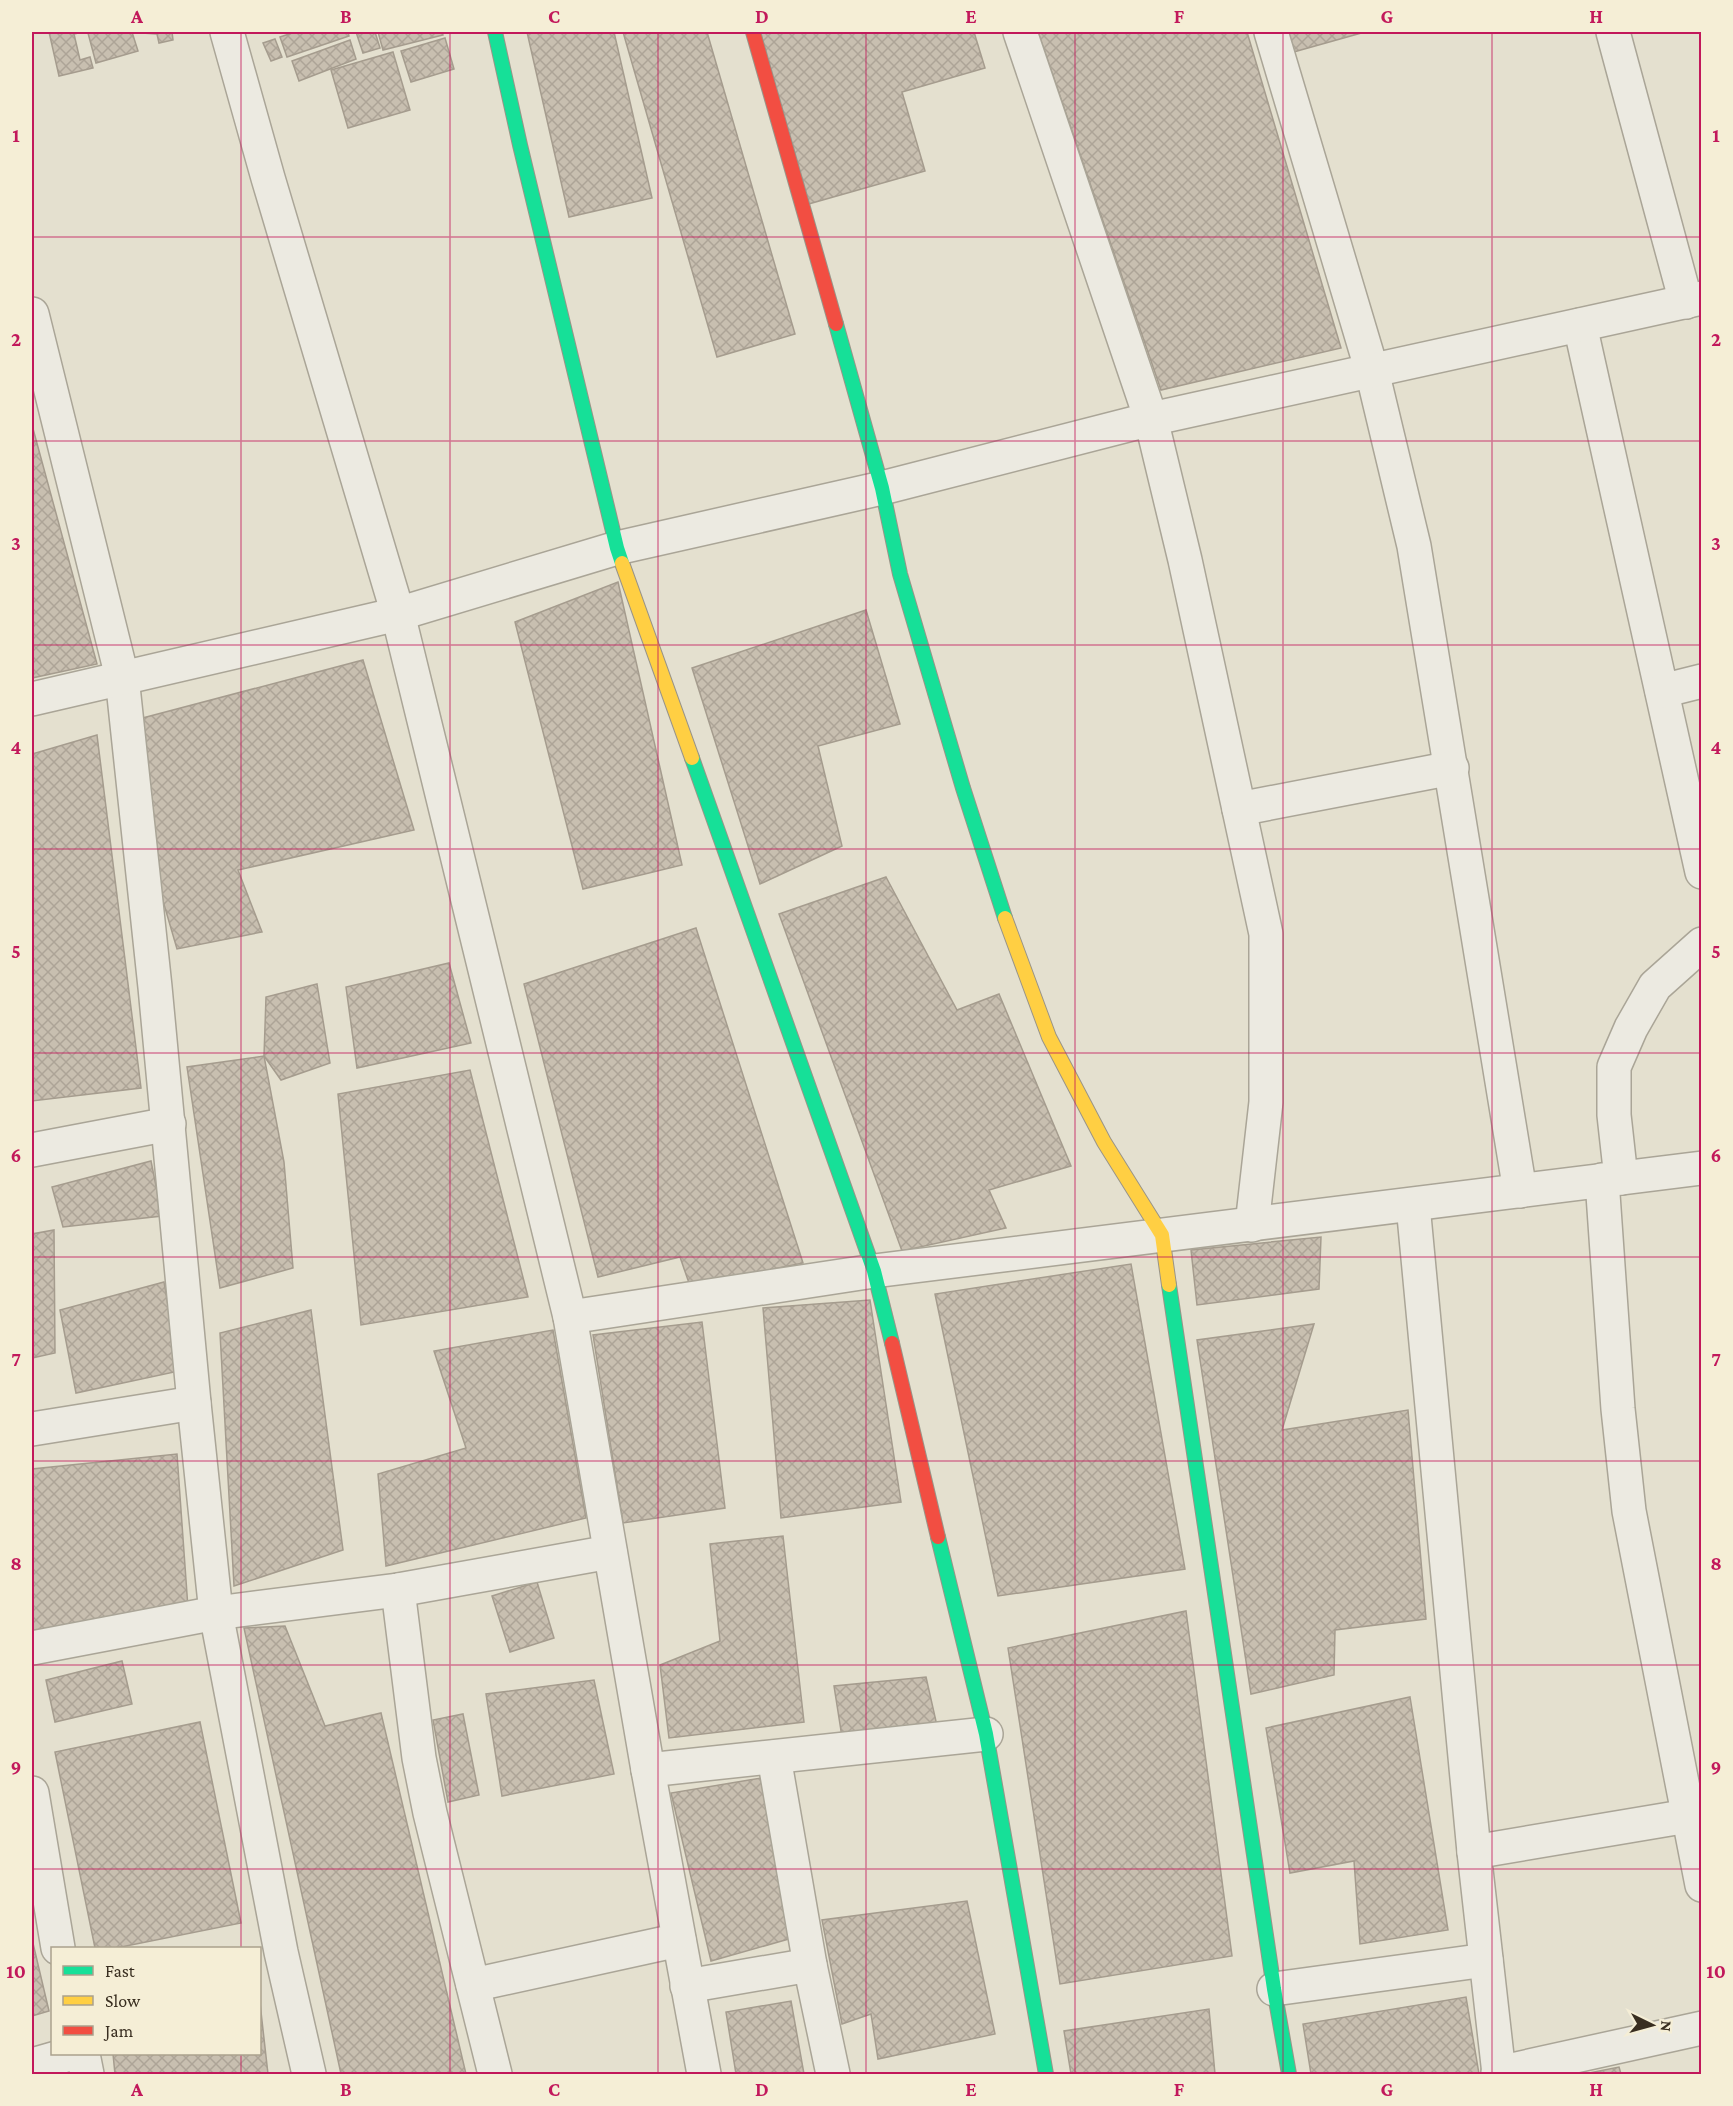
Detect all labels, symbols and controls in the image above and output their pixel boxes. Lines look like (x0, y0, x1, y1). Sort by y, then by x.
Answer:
text: A (130, 5, 144, 27)
text: B (340, 5, 352, 27)
text: C (548, 5, 560, 27)
text: D (755, 5, 769, 27)
text: E (965, 5, 977, 27)
text: F (1174, 5, 1185, 27)
text: G (1381, 5, 1394, 27)
text: H (1589, 5, 1603, 27)
text: 1 (12, 124, 20, 146)
text: 1 (1712, 124, 1720, 146)
text: 2 (11, 328, 21, 350)
text: 2 (1711, 328, 1721, 350)
text: 3 (11, 532, 21, 554)
text: 3 (1711, 532, 1721, 554)
text: 4 (11, 736, 22, 758)
text: 4 (1711, 736, 1722, 758)
text: 5 (11, 940, 21, 962)
text: 5 (1711, 940, 1721, 962)
text: 6 (11, 1144, 21, 1166)
text: 6 (1711, 1144, 1721, 1166)
text: 7 (11, 1348, 21, 1370)
text: 7 (1711, 1348, 1721, 1370)
text: 8 (10, 1552, 22, 1574)
text: 8 (1710, 1552, 1722, 1574)
text: 9 (11, 1756, 21, 1778)
text: 9 (1711, 1756, 1721, 1778)
legend (51, 1947, 261, 2055)
text: 10 (6, 1960, 26, 1982)
text: 10 (1706, 1960, 1726, 1982)
text: Fast (105, 1961, 136, 1981)
text: Slow (105, 1991, 141, 2011)
north arrow (1622, 1995, 1682, 2055)
text: N (1657, 2020, 1675, 2033)
text: Jam (103, 2021, 134, 2041)
text: A (130, 2078, 144, 2100)
text: B (340, 2078, 352, 2100)
text: C (548, 2078, 560, 2100)
text: D (755, 2078, 769, 2100)
text: E (965, 2078, 977, 2100)
text: F (1174, 2078, 1185, 2100)
text: G (1381, 2078, 1394, 2100)
text: H (1589, 2078, 1603, 2100)

